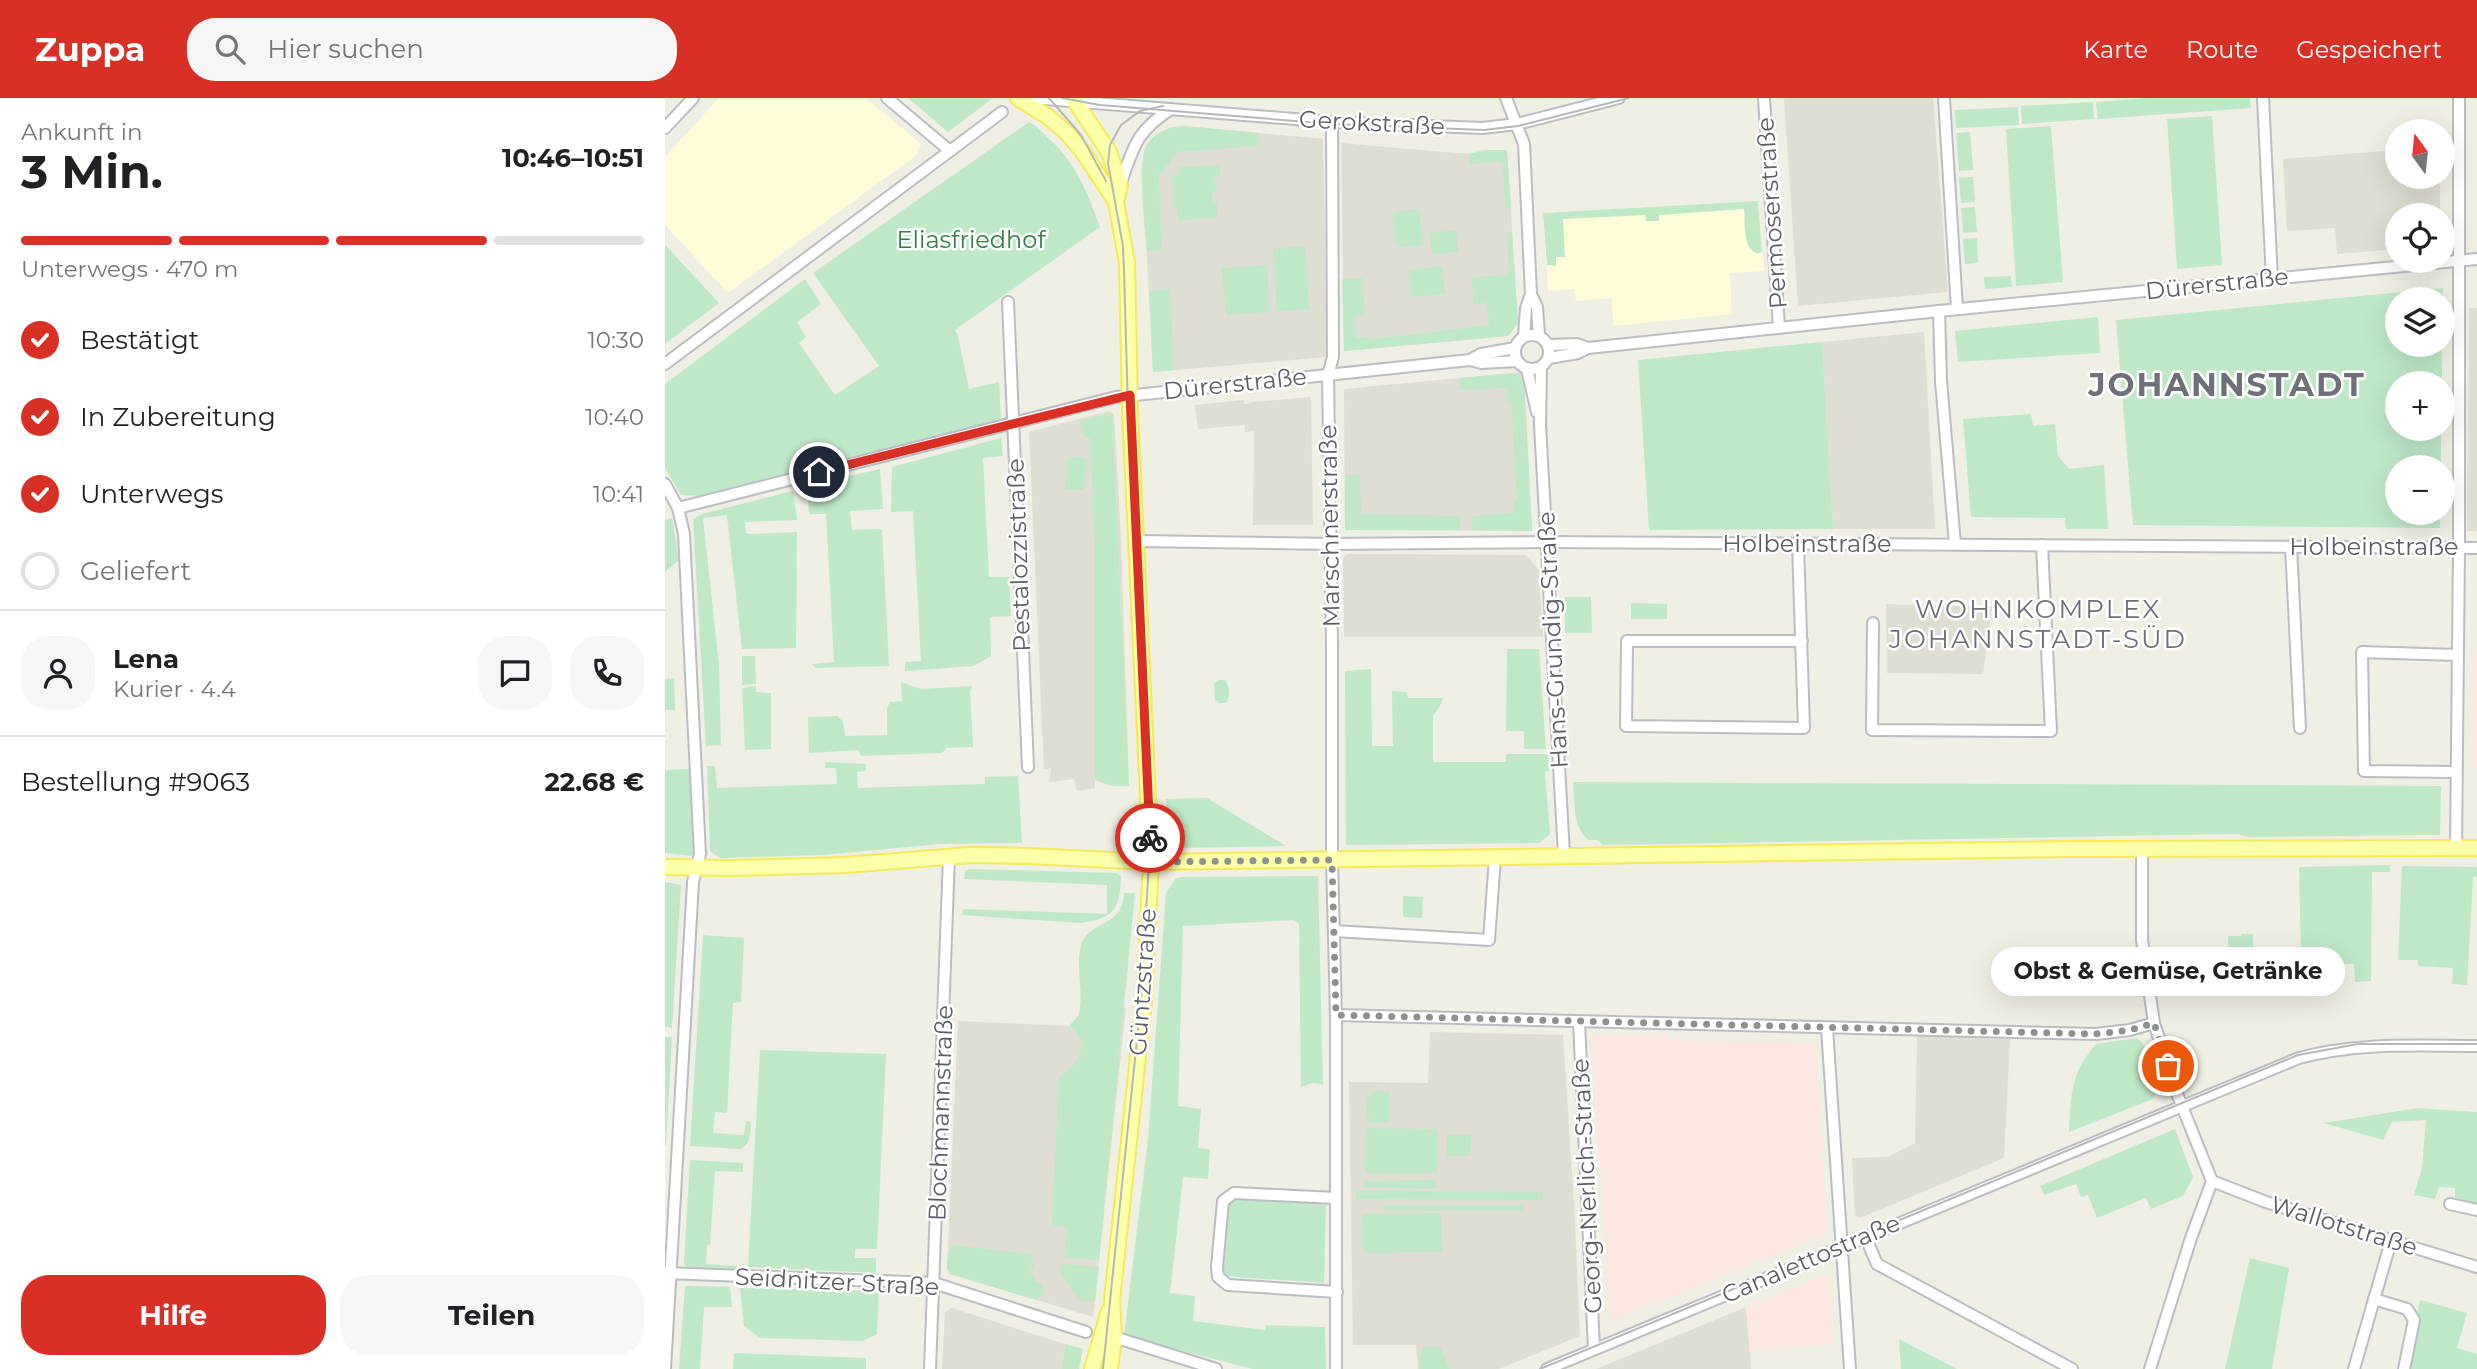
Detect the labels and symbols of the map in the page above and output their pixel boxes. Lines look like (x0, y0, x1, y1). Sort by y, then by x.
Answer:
street label: Gerokstraße (1298, 104, 1446, 141)
street label: Permoserstraße (1750, 116, 1793, 310)
north arrow (2385, 119, 2455, 189)
park label: Eliasfriedhof (896, 225, 1046, 254)
street label: Dürerstraße (2144, 262, 2290, 305)
street label: Dürerstraße (1162, 362, 1308, 405)
district label: JOHANNSTADT (2087, 365, 2366, 404)
street label: Marschnerstraße (1313, 424, 1346, 628)
pin (789, 442, 849, 502)
street label: Pestalozzistraße (1001, 458, 1036, 652)
street label: Hans-Grundig-Straße (1531, 511, 1574, 769)
street label: Holbeinstraße (1722, 529, 1892, 558)
street label: Holbeinstraße (2289, 532, 2459, 561)
district label: WOHNKOMPLEX JOHANNSTADT-SÜD (1888, 593, 2187, 655)
courier (1115, 803, 1185, 873)
street label: Güntzstraße (1123, 907, 1162, 1057)
callout: Obst & Gemüse, Getränke (1991, 947, 2345, 996)
street label: Blochmannstraße (922, 1005, 959, 1221)
pin (2138, 1036, 2198, 1096)
street label: Georg-Nerlich-Straße (1565, 1058, 1608, 1314)
street label: Wallotstraße (2267, 1189, 2421, 1262)
street label: Canalettostraße (1717, 1208, 1904, 1309)
street label: Seidnitzer Straße (734, 1262, 940, 1301)

